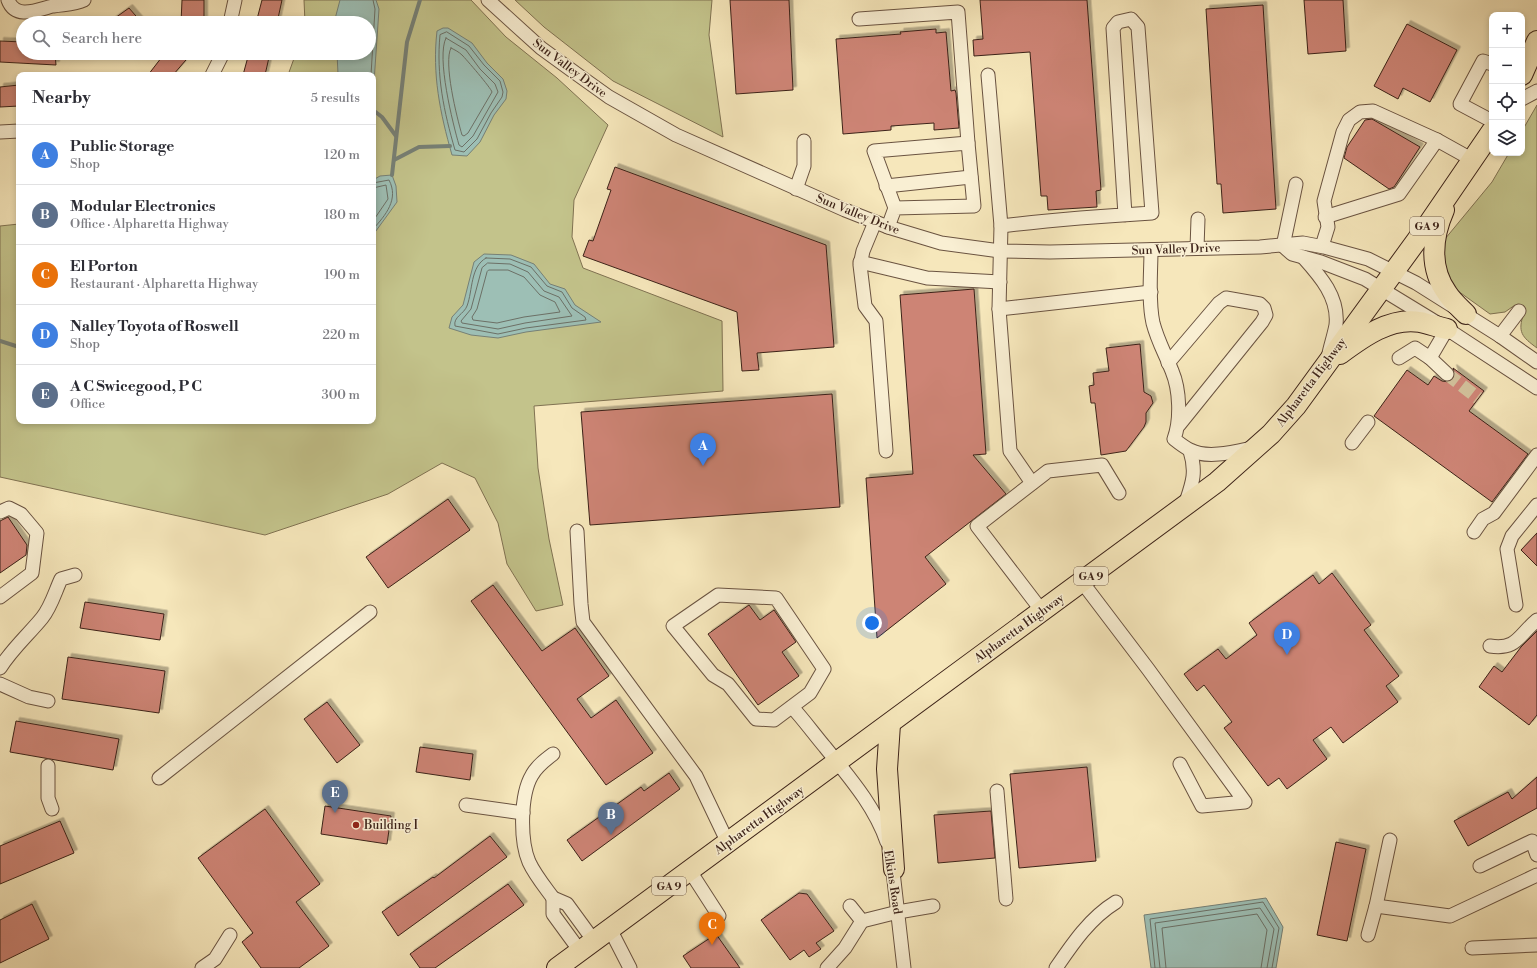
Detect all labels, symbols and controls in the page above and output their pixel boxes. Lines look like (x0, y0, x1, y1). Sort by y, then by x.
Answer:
map controls (1489, 12, 1525, 156)
button: + (1489, 12, 1525, 48)
search box (16, 16, 376, 60)
icon: search (30, 27, 52, 49)
text: Search here (62, 29, 142, 48)
street label: Sun Valley Drive (530, 36, 610, 101)
button: − (1489, 48, 1525, 84)
button: locate (1489, 84, 1525, 120)
text: Nearby (32, 87, 91, 109)
text: 5 results (311, 90, 360, 106)
button: layers (1489, 120, 1525, 156)
text: Public Storage (70, 137, 174, 156)
text: A (40, 147, 50, 163)
text: 120 m (324, 147, 360, 163)
text: Shop (70, 156, 100, 172)
street label: Sun Valley Drive (814, 191, 902, 238)
text: Modular Electronics (70, 197, 216, 216)
text: B (40, 207, 50, 223)
text: 180 m (324, 207, 360, 223)
text: Office · Alpharetta Highway (70, 216, 229, 232)
road number: GA 9 (1410, 217, 1444, 235)
street label: Sun Valley Drive (1131, 240, 1221, 259)
text: El Porton (70, 257, 138, 276)
text: C (40, 267, 50, 283)
text: 190 m (324, 267, 360, 283)
text: Restaurant · Alpharetta Highway (70, 276, 258, 292)
text: Nalley Toyota of Roswell (70, 317, 239, 336)
text: D (40, 327, 50, 343)
text: 220 m (322, 327, 360, 343)
street label: Alpharetta Highway (1273, 335, 1350, 430)
text: Shop (70, 336, 100, 352)
text: A C Swicegood, P C (70, 377, 202, 396)
text: E (40, 387, 50, 403)
text: 300 m (322, 387, 360, 403)
text: Office (70, 396, 105, 412)
pin: A (690, 433, 716, 466)
road number: GA 9 (1074, 567, 1108, 585)
street label: Alpharetta Highway (971, 591, 1067, 667)
your location (862, 613, 882, 633)
pin: D (1274, 622, 1300, 655)
pin: E (322, 780, 348, 813)
street label: Alpharetta Highway (711, 783, 807, 859)
pin: B (598, 802, 624, 835)
place label: Building I (363, 818, 418, 833)
marker: Building I (351, 820, 361, 830)
street label: Elkins Road (880, 849, 905, 915)
road number: GA 9 (652, 877, 686, 895)
pin: C (699, 912, 725, 945)

